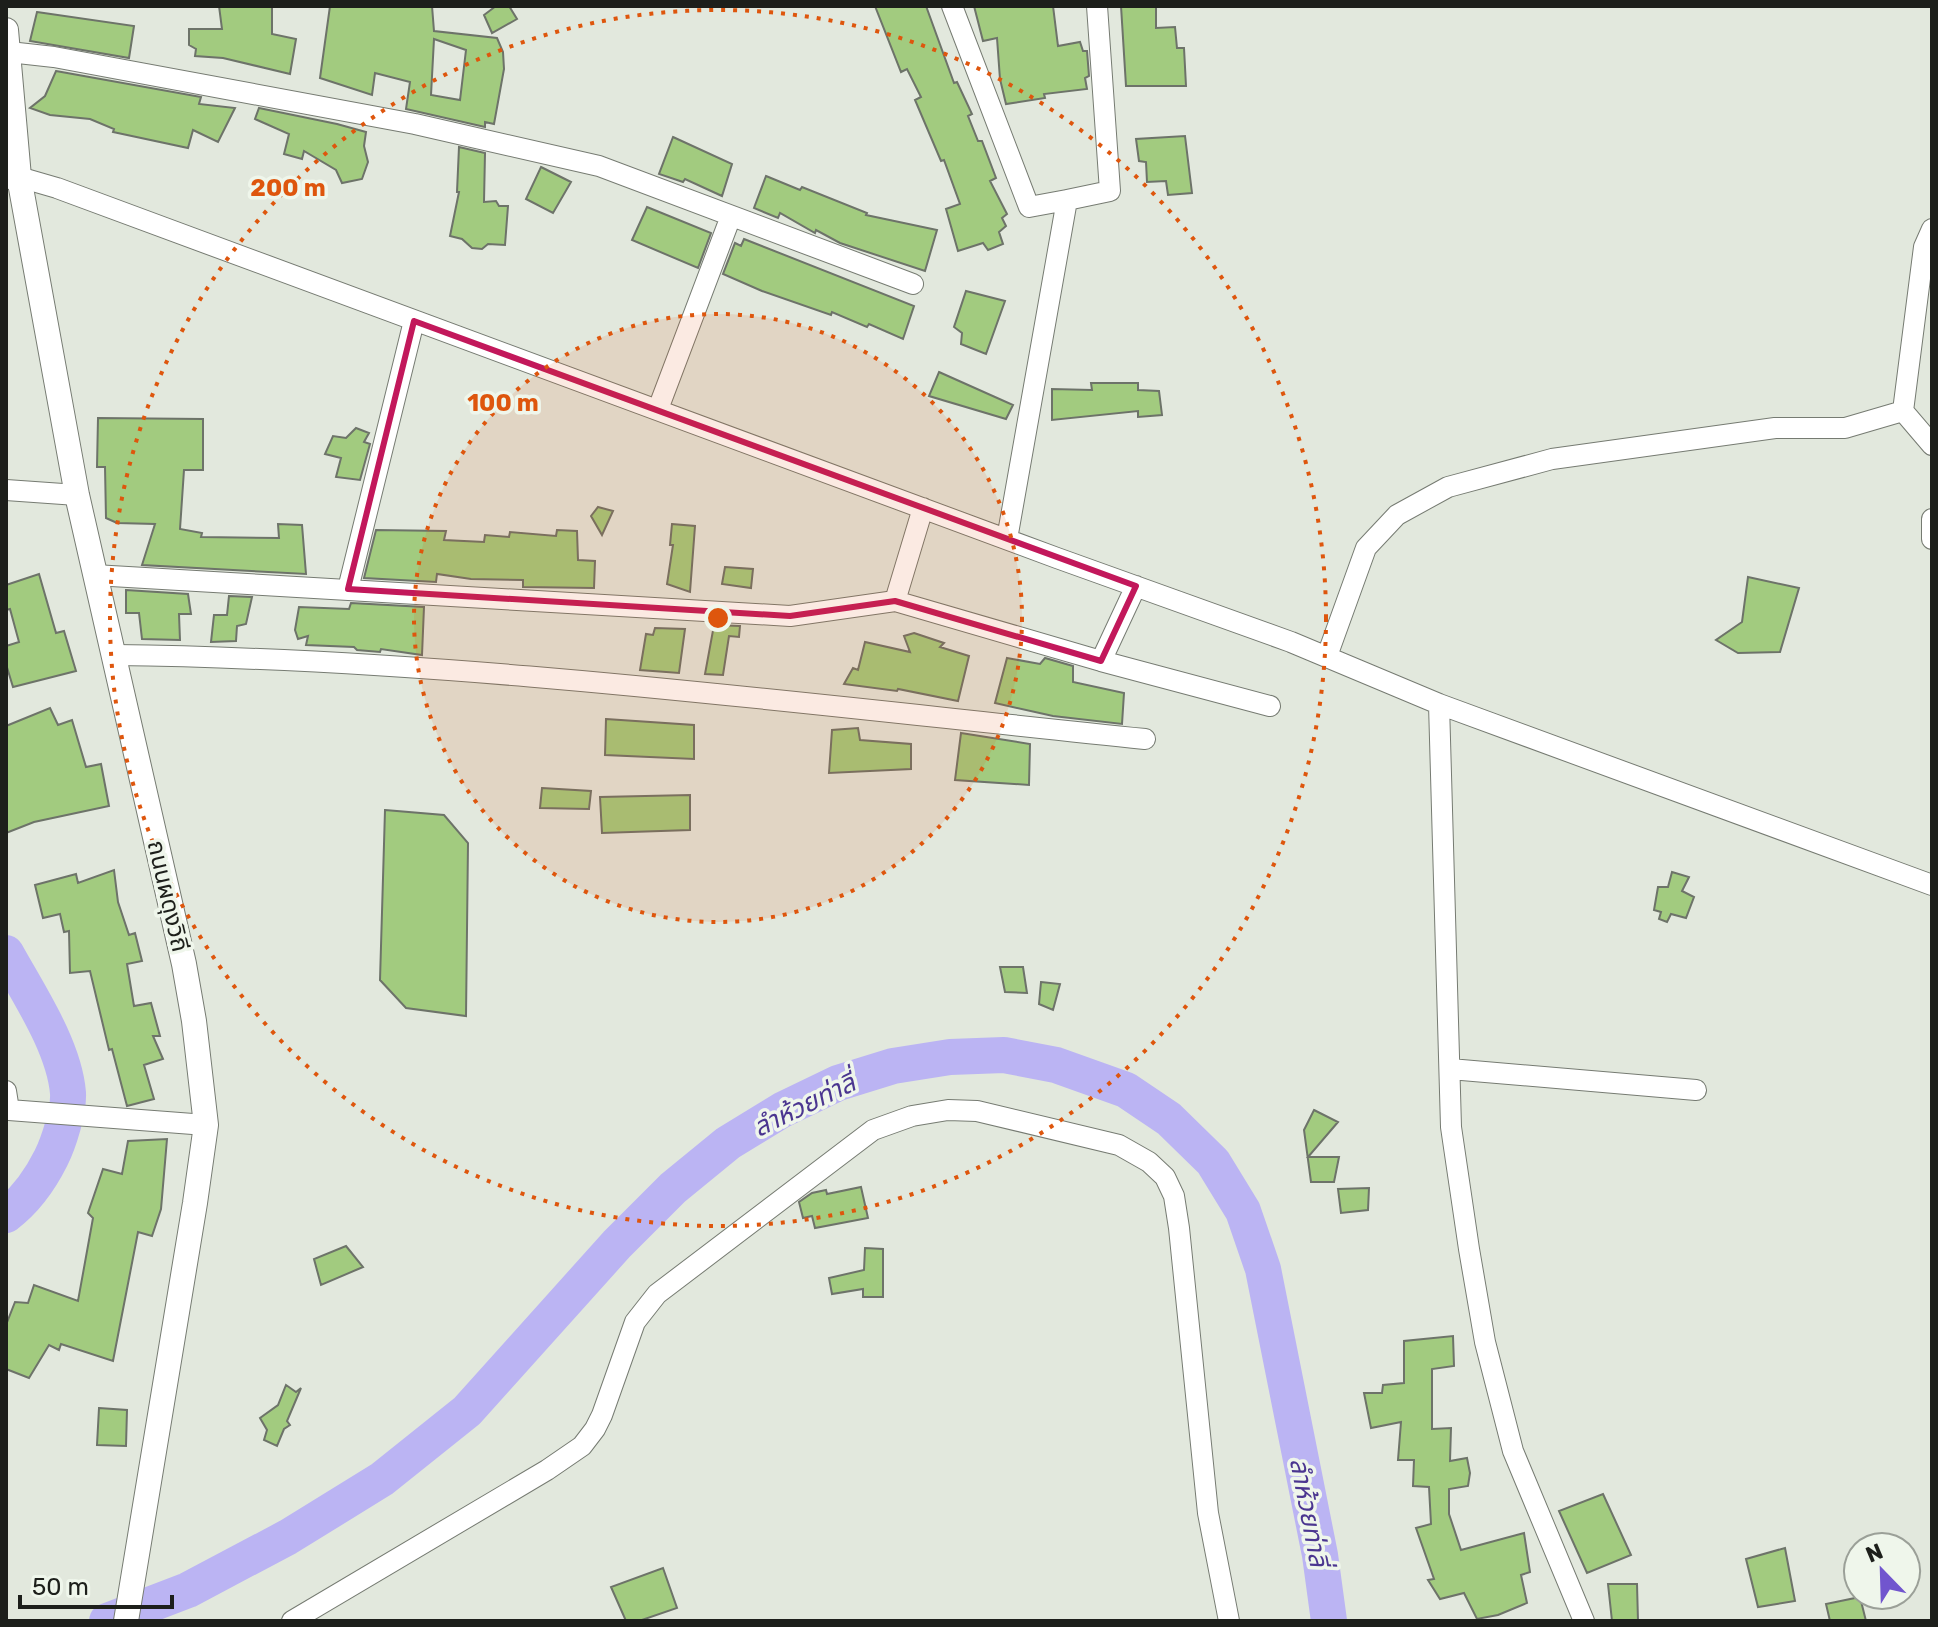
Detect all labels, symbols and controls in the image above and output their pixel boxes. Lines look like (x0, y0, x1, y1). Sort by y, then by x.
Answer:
text: 200 m (250, 174, 326, 202)
text: 100 m (467, 389, 539, 417)
centre of rings (704, 604, 732, 632)
street label: ถนนผดุงวิถี (141, 838, 194, 955)
water label: ลำห้วยท่าลี่ (747, 1063, 865, 1144)
water label: ลำห้วยท่าลี่ (1283, 1455, 1338, 1574)
north arrow (1842, 1531, 1922, 1611)
text: N (1862, 1538, 1887, 1569)
scale bar (20, 1559, 172, 1609)
text: 50 m (32, 1573, 89, 1601)

